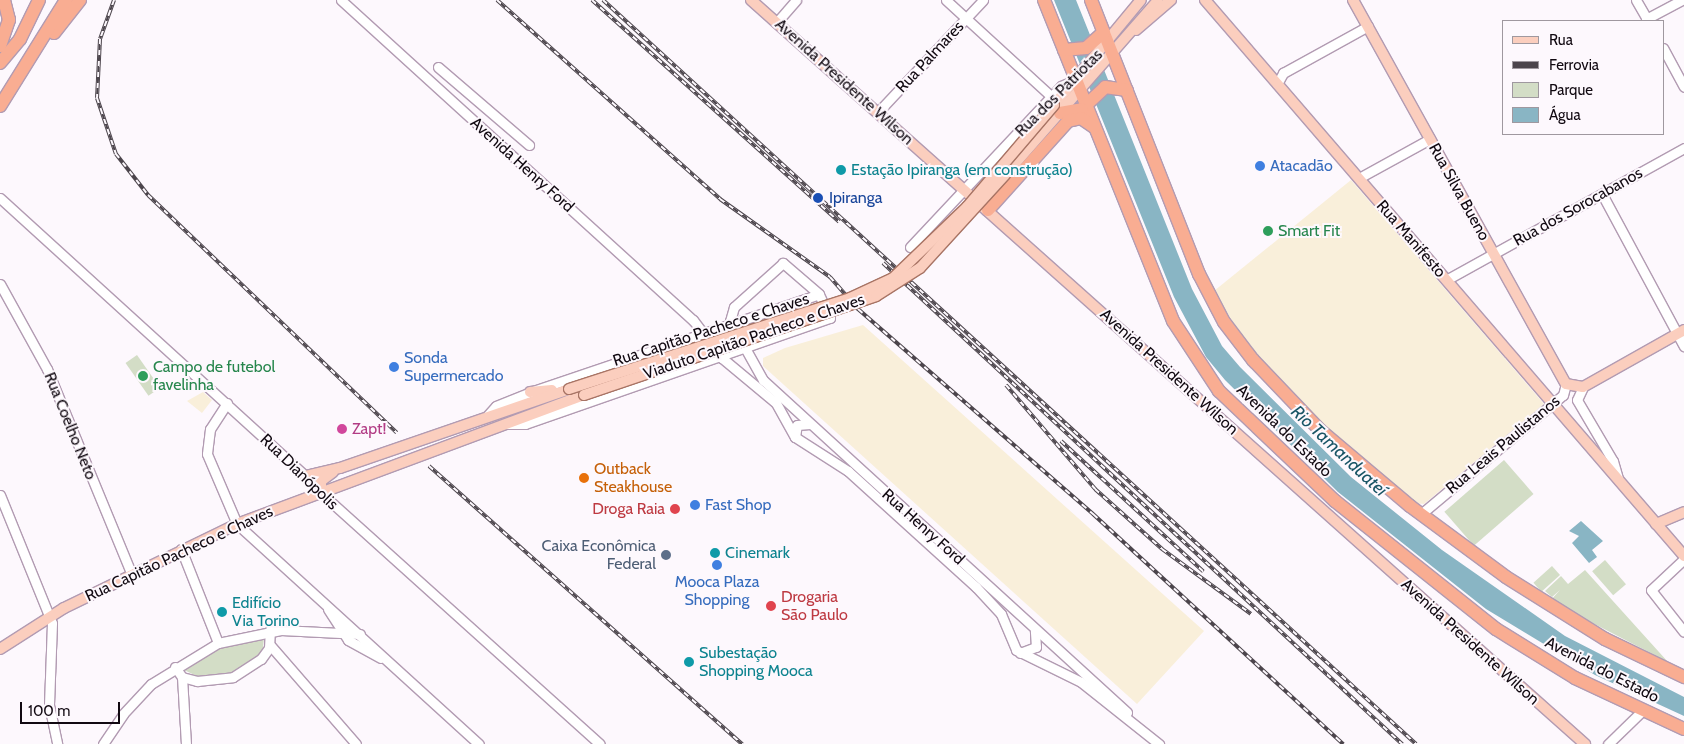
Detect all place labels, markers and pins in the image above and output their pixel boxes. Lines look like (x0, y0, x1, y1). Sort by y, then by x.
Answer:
place label: Atacadão (1270, 156, 1333, 176)
place label: Estação Ipiranga (em construção) (851, 160, 1073, 180)
marker: Atacadão (1254, 160, 1266, 172)
marker: Estação Ipiranga (em construção) (835, 164, 847, 176)
place label: Ipiranga (829, 188, 882, 208)
marker: Ipiranga (811, 191, 825, 205)
place label: Smart Fit (1278, 221, 1340, 241)
marker: Smart Fit (1262, 225, 1274, 237)
place label: Sonda Supermercado (404, 348, 503, 386)
place label: Campo de futebol favelinha (153, 357, 275, 395)
marker: Sonda Supermercado (388, 361, 400, 373)
marker: Campo de futebol favelinha (137, 370, 149, 382)
place label: Zapt! (352, 419, 386, 439)
marker: Zapt! (336, 423, 348, 435)
place label: Outback Steakhouse (594, 459, 672, 497)
marker: Outback Steakhouse (578, 472, 590, 484)
place label: Fast Shop (705, 495, 771, 515)
place label: Droga Raia (592, 499, 665, 519)
marker: Fast Shop (689, 499, 701, 511)
marker: Droga Raia (669, 503, 681, 515)
place label: Caixa Econômica Federal (542, 536, 656, 574)
place label: Cinemark (725, 543, 790, 563)
marker: Cinemark (709, 547, 721, 559)
marker: Caixa Econômica Federal (660, 549, 672, 561)
marker: Mooca Plaza Shopping (711, 559, 723, 571)
place label: Mooca Plaza Shopping (675, 572, 759, 610)
place label: Drogaria São Paulo (781, 587, 848, 625)
place label: Edifício Via Torino (232, 593, 299, 631)
marker: Drogaria São Paulo (765, 600, 777, 612)
marker: Edifício Via Torino (216, 606, 228, 618)
place label: Subestação Shopping Mooca (699, 643, 813, 681)
marker: Subestação Shopping Mooca (683, 656, 695, 668)

